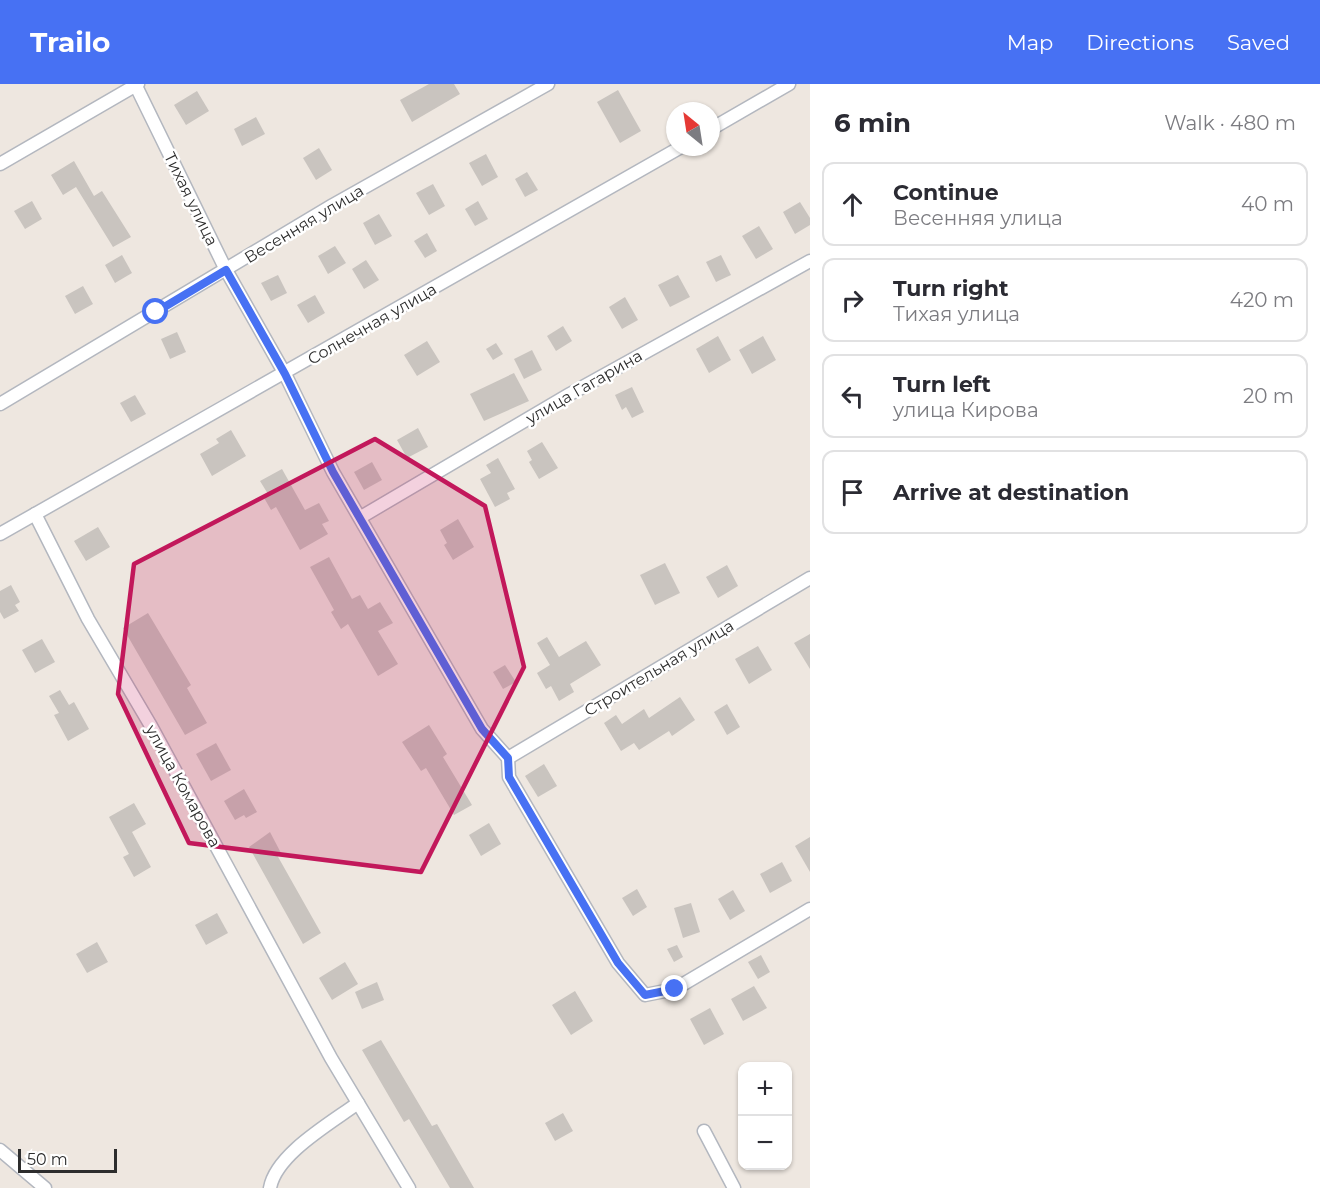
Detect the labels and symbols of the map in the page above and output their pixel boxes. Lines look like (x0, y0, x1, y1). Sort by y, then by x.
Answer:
north arrow (666, 102, 720, 156)
street label: Тихая улица (160, 149, 222, 249)
street label: Весенняя улица (241, 181, 367, 267)
street label: Солнечная улица (304, 279, 440, 369)
route start (142, 298, 168, 324)
street label: улица Гагарина (522, 346, 646, 429)
street label: Строительная улица (581, 616, 737, 720)
street label: улица Комарова (141, 720, 225, 851)
route end (661, 975, 687, 1001)
scale bar (18, 1146, 117, 1174)

